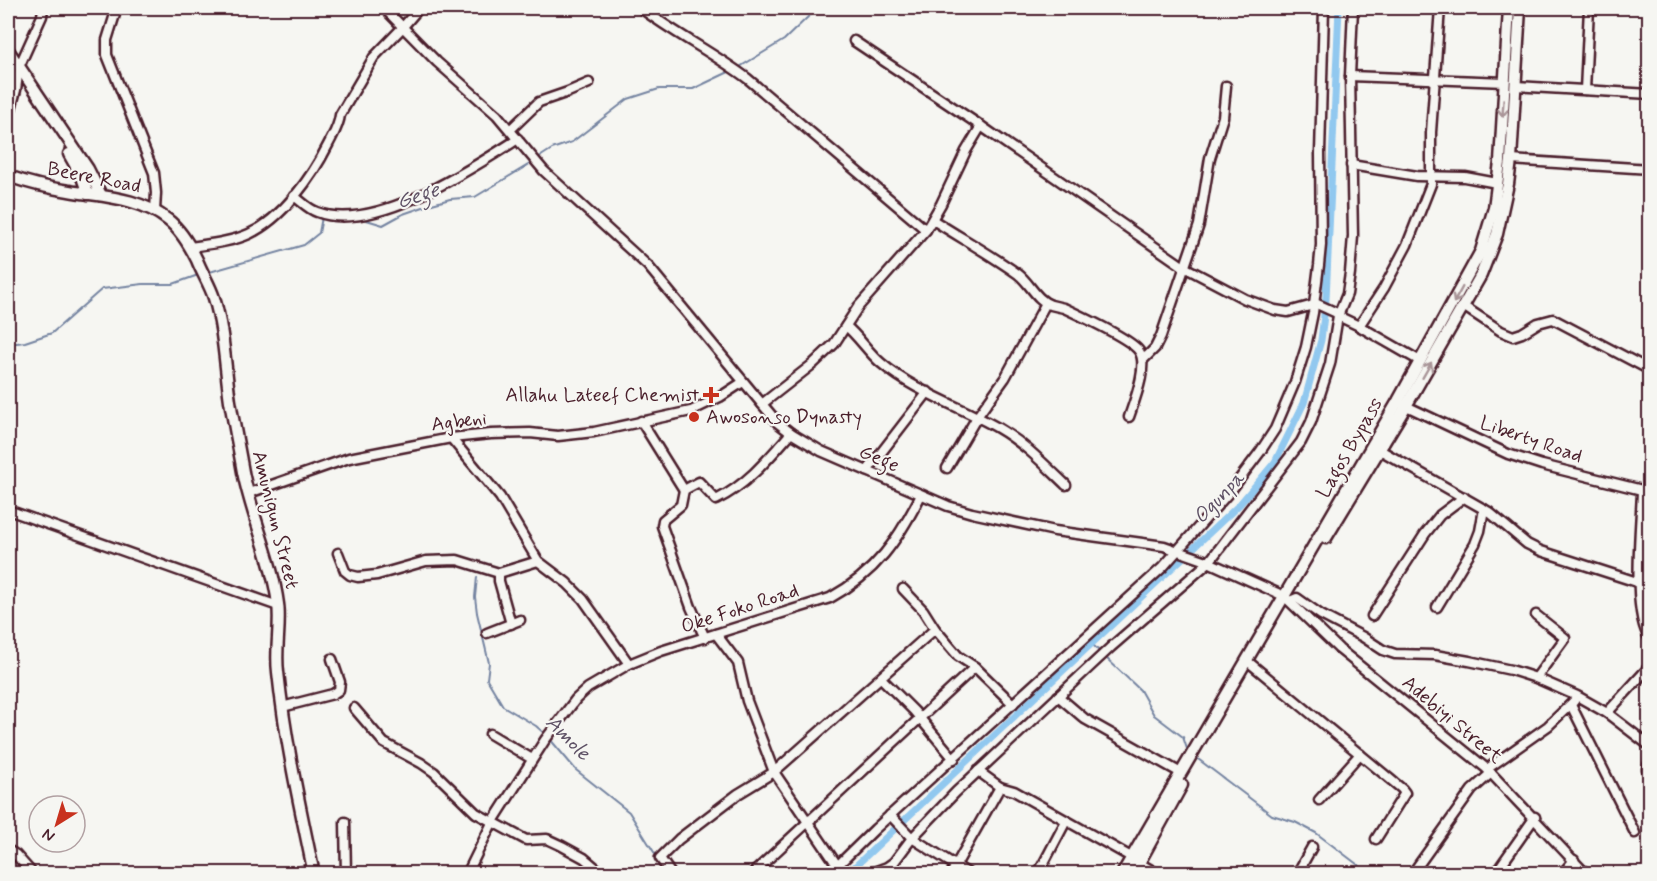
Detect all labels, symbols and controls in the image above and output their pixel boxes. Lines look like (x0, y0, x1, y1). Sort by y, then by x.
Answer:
one-way arrow (1498, 97, 1509, 117)
street label: Beere Road (45, 156, 143, 200)
water label: Gege (393, 175, 445, 218)
one-way arrow (1452, 285, 1463, 303)
one-way arrow (1422, 362, 1434, 379)
place label: Allahu Lateef Chemist (505, 382, 699, 409)
marker: Allahu Lateef Chemist (704, 388, 718, 402)
street label: Lagos Bypass (1310, 393, 1391, 504)
place label: Awosonso Dynasty (706, 404, 862, 431)
street label: Agbeni (430, 405, 488, 439)
marker: Awosonso Dynasty (687, 410, 701, 424)
street label: Liberty Road (1476, 410, 1586, 470)
street label: Gege (854, 438, 903, 481)
street label: Amunigun Street (244, 448, 305, 592)
water label: Ogunpa (1187, 465, 1252, 530)
street label: Oke Foko Road (678, 577, 802, 641)
street label: Adebiyi Street (1396, 670, 1508, 770)
water label: Amole (539, 709, 598, 768)
north arrow (27, 794, 87, 854)
text: N (38, 823, 59, 846)

